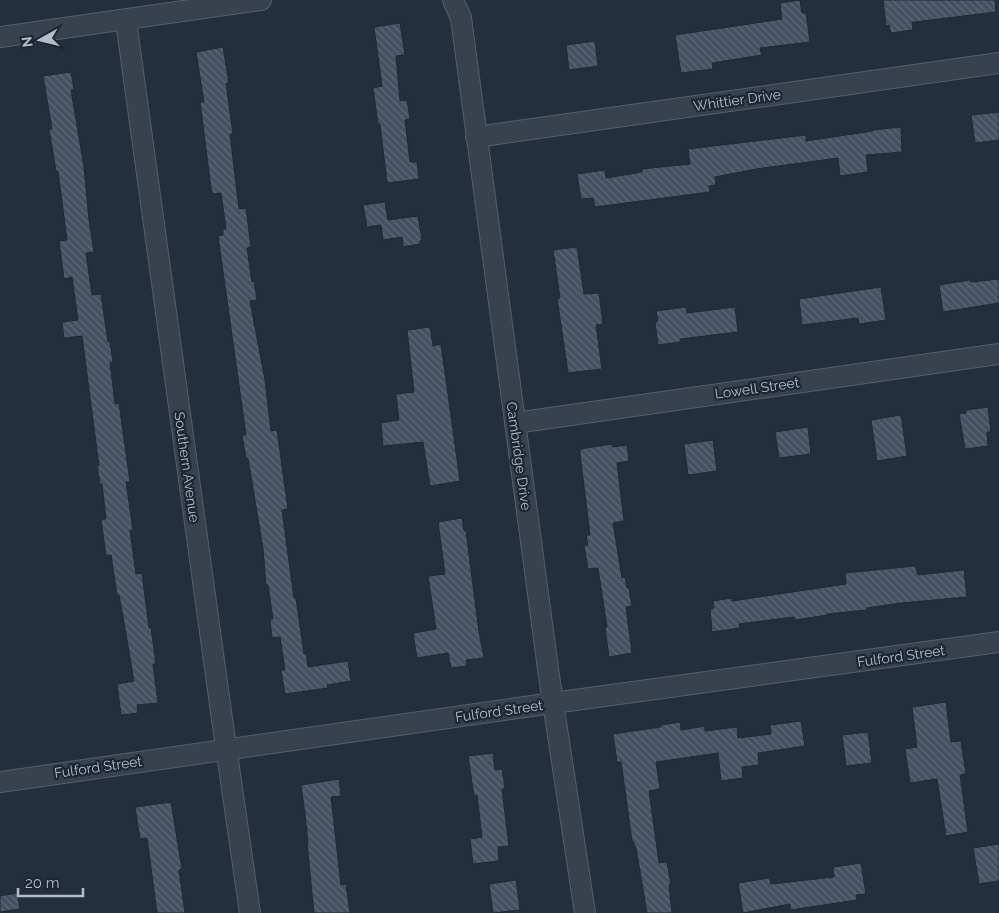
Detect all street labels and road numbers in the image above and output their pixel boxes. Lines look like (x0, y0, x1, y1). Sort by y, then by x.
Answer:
street label: Whittier Drive (692, 86, 782, 114)
street label: Lowell Street (714, 374, 801, 402)
street label: Cambridge Drive (503, 401, 535, 511)
street label: Southern Avenue (171, 411, 203, 523)
street label: Fulford Street (856, 642, 946, 670)
street label: Fulford Street (454, 697, 544, 725)
street label: Fulford Street (53, 753, 143, 781)

